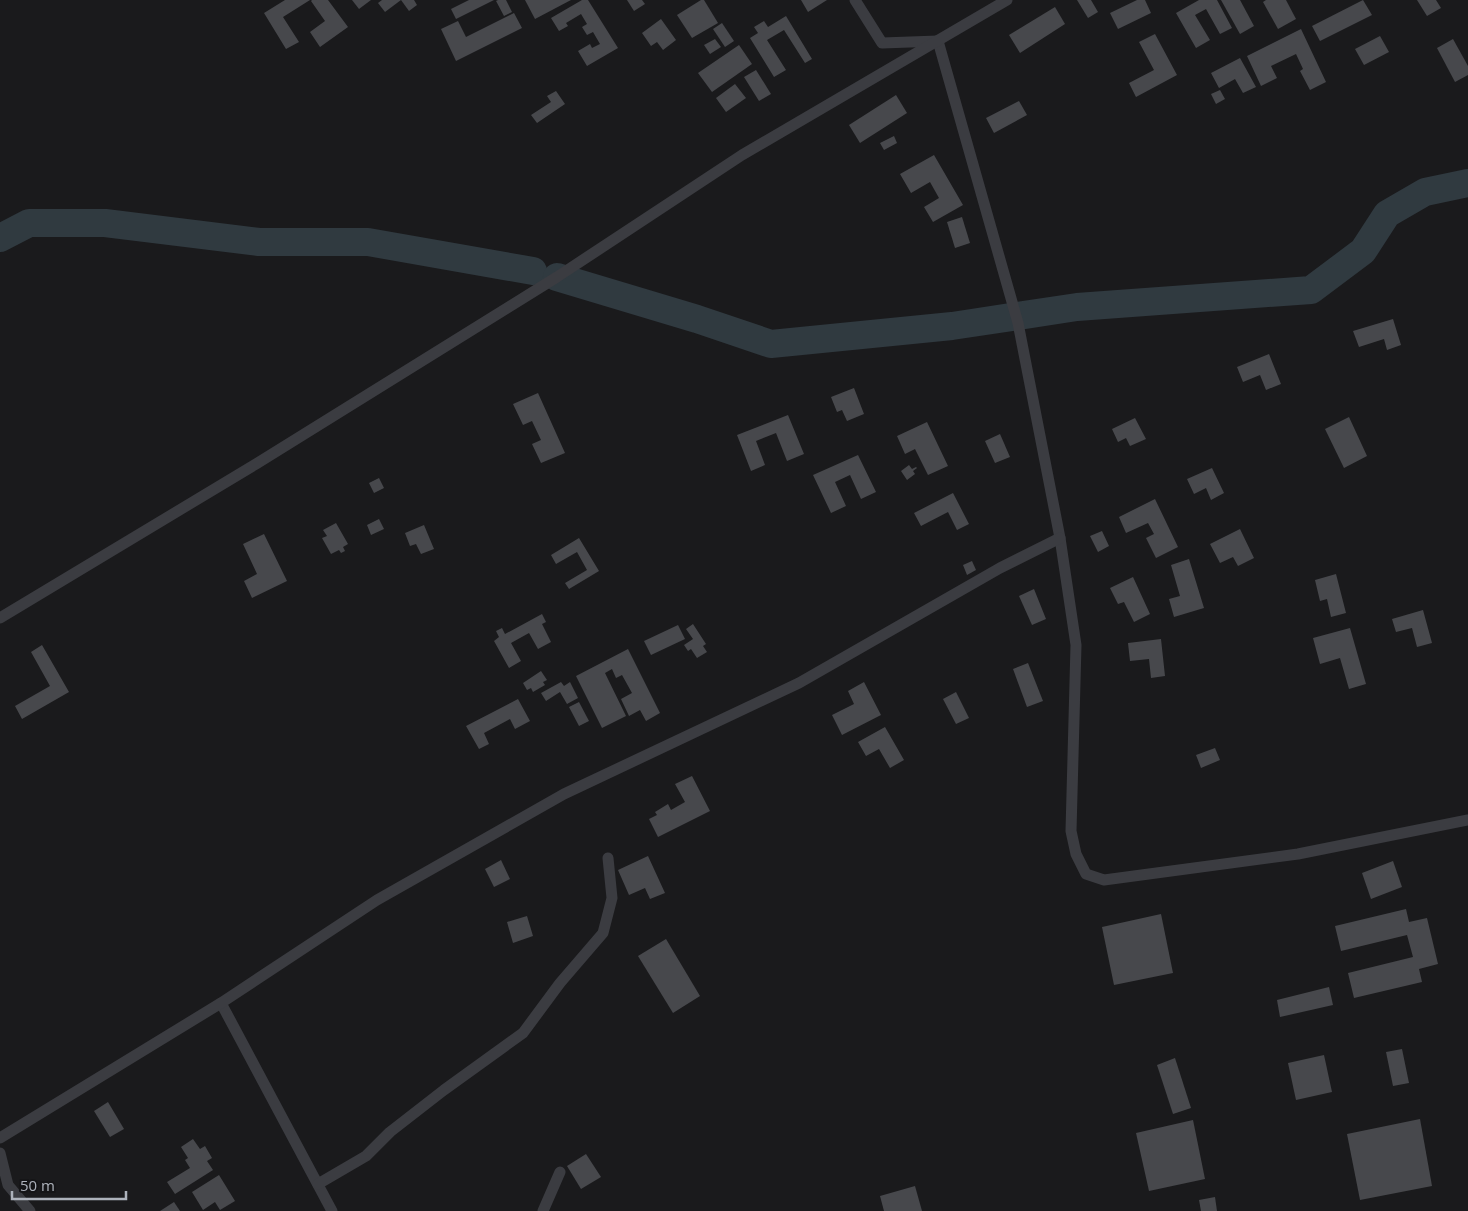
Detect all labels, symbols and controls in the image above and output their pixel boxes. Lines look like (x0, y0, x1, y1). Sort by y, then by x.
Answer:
scale bar (12, 1168, 126, 1200)
text: 50 m (20, 1175, 55, 1195)

